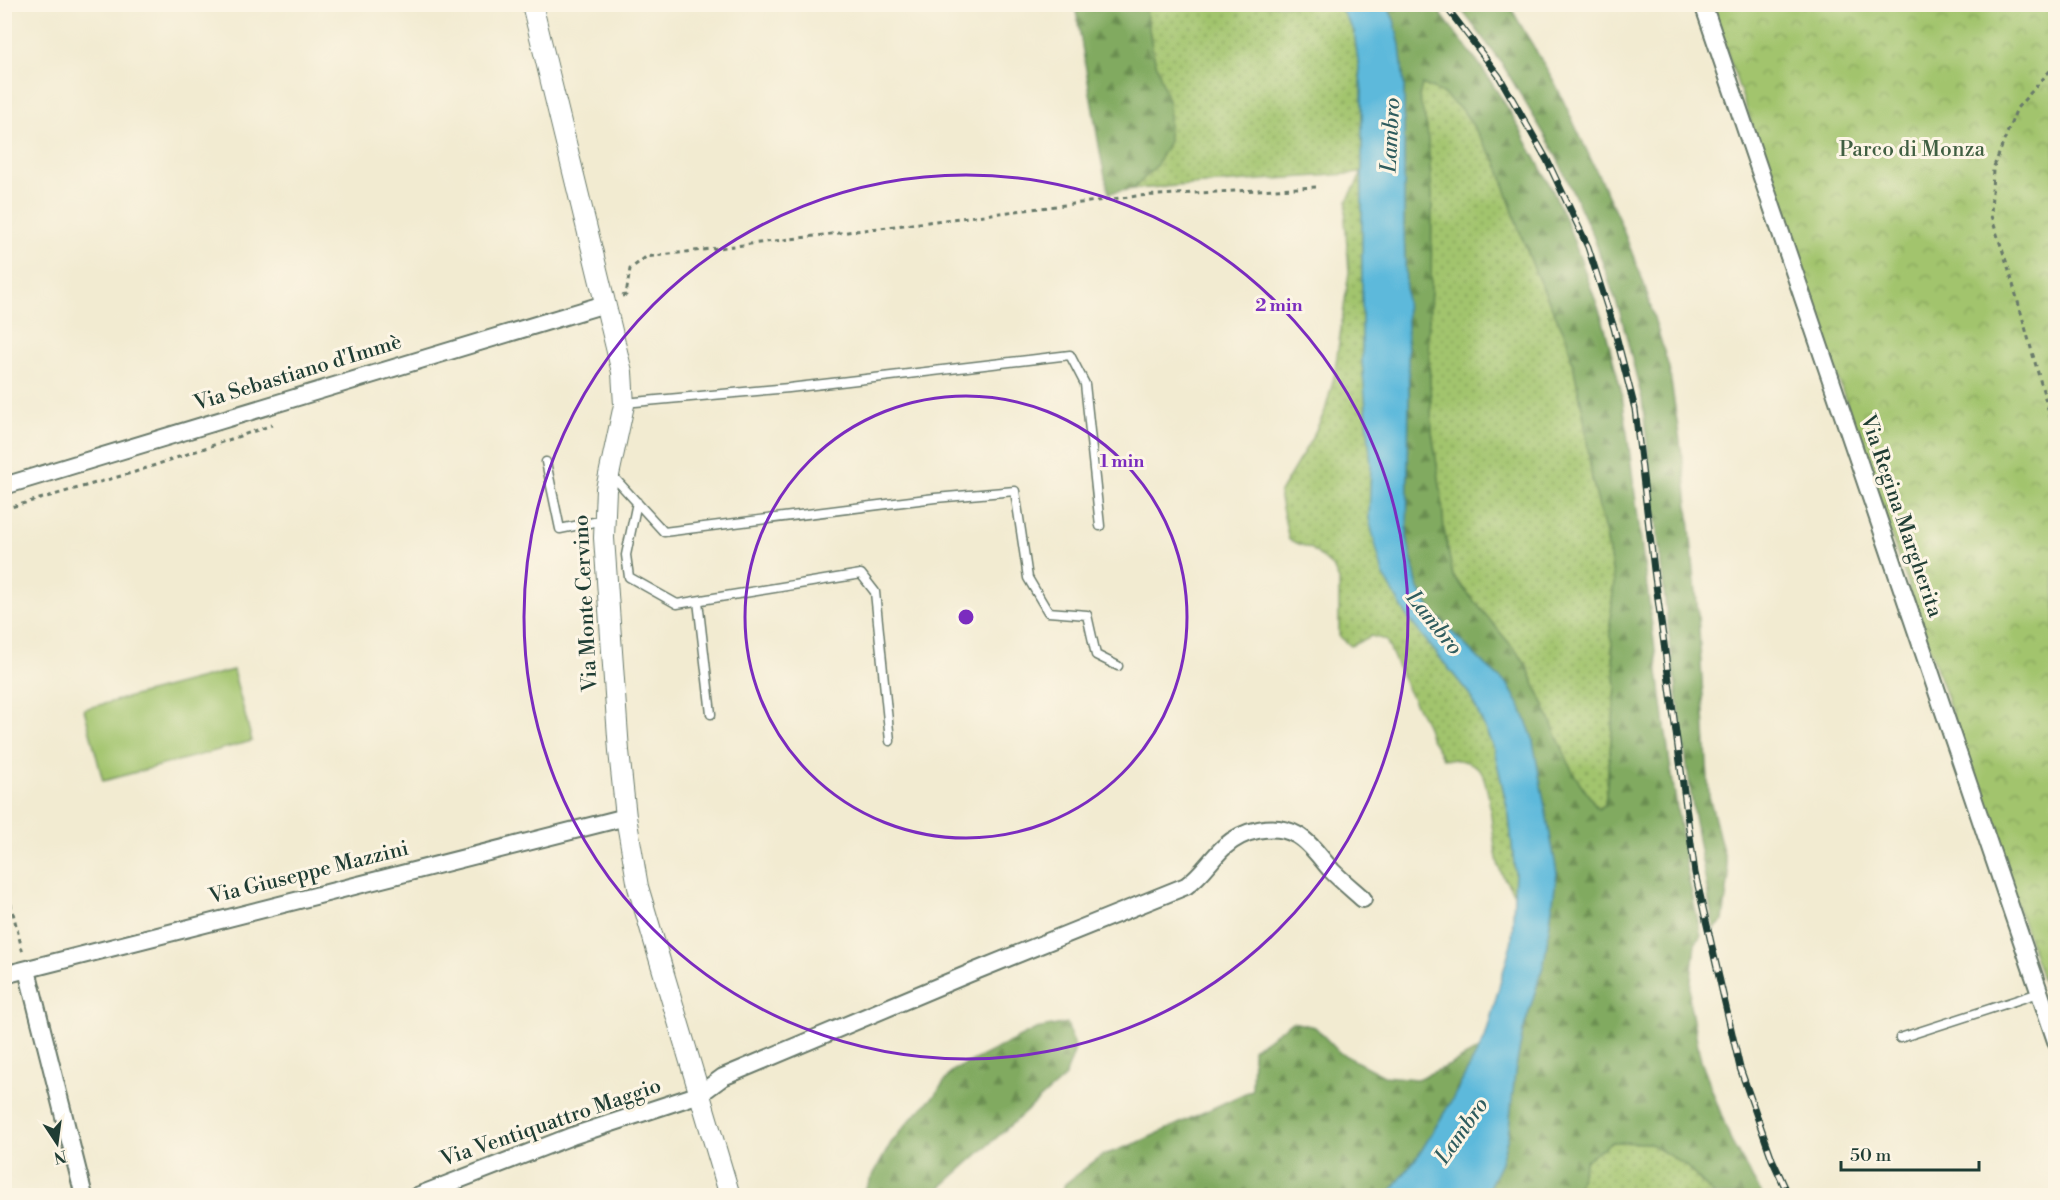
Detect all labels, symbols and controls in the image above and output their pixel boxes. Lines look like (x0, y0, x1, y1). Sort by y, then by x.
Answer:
water label: Lambro (1376, 97, 1406, 174)
park label: Parco di Monza (1839, 137, 1985, 163)
text: 2 min (1255, 294, 1303, 317)
street label: Via Sebastiano d'Immè (190, 329, 405, 417)
street label: Via Regina Margherita (1854, 410, 1948, 621)
text: 1 min (1100, 450, 1144, 473)
street label: Via Monte Cervino (568, 514, 604, 693)
water label: Lambro (1399, 585, 1468, 661)
centre of rings (956, 607, 976, 627)
street label: Via Giuseppe Mazzini (206, 836, 412, 911)
street label: Via Ventiquattro Maggio (436, 1073, 665, 1173)
water label: Lambro (1429, 1093, 1495, 1170)
north arrow (27, 1113, 87, 1173)
scale bar (1841, 1134, 1979, 1172)
text: 50 m (1850, 1144, 1892, 1167)
text: N (51, 1145, 69, 1168)

